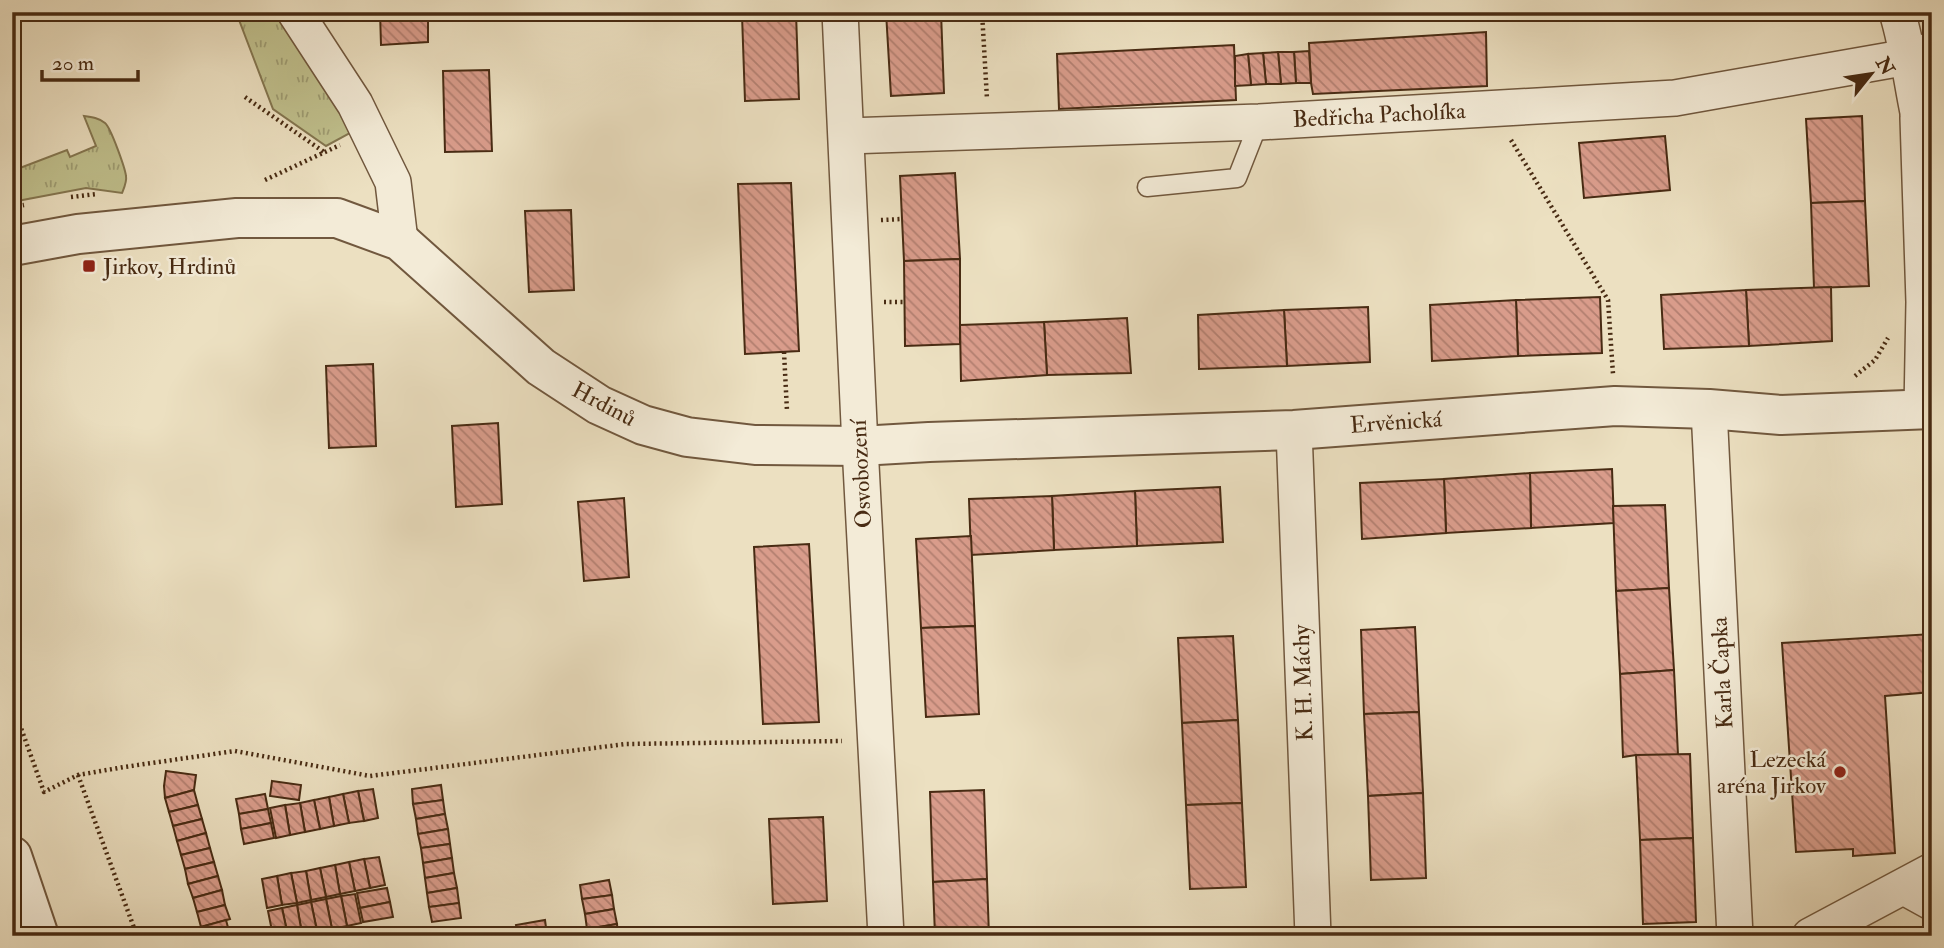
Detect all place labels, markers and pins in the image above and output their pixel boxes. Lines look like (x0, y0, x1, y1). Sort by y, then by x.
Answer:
place label: Jirkov, Hrdinů (102, 252, 236, 281)
marker: Jirkov, Hrdinů (81, 258, 97, 274)
place label: Lezecká aréna Jirkov (1717, 745, 1827, 800)
marker: Lezecká aréna Jirkov (1832, 764, 1848, 780)

